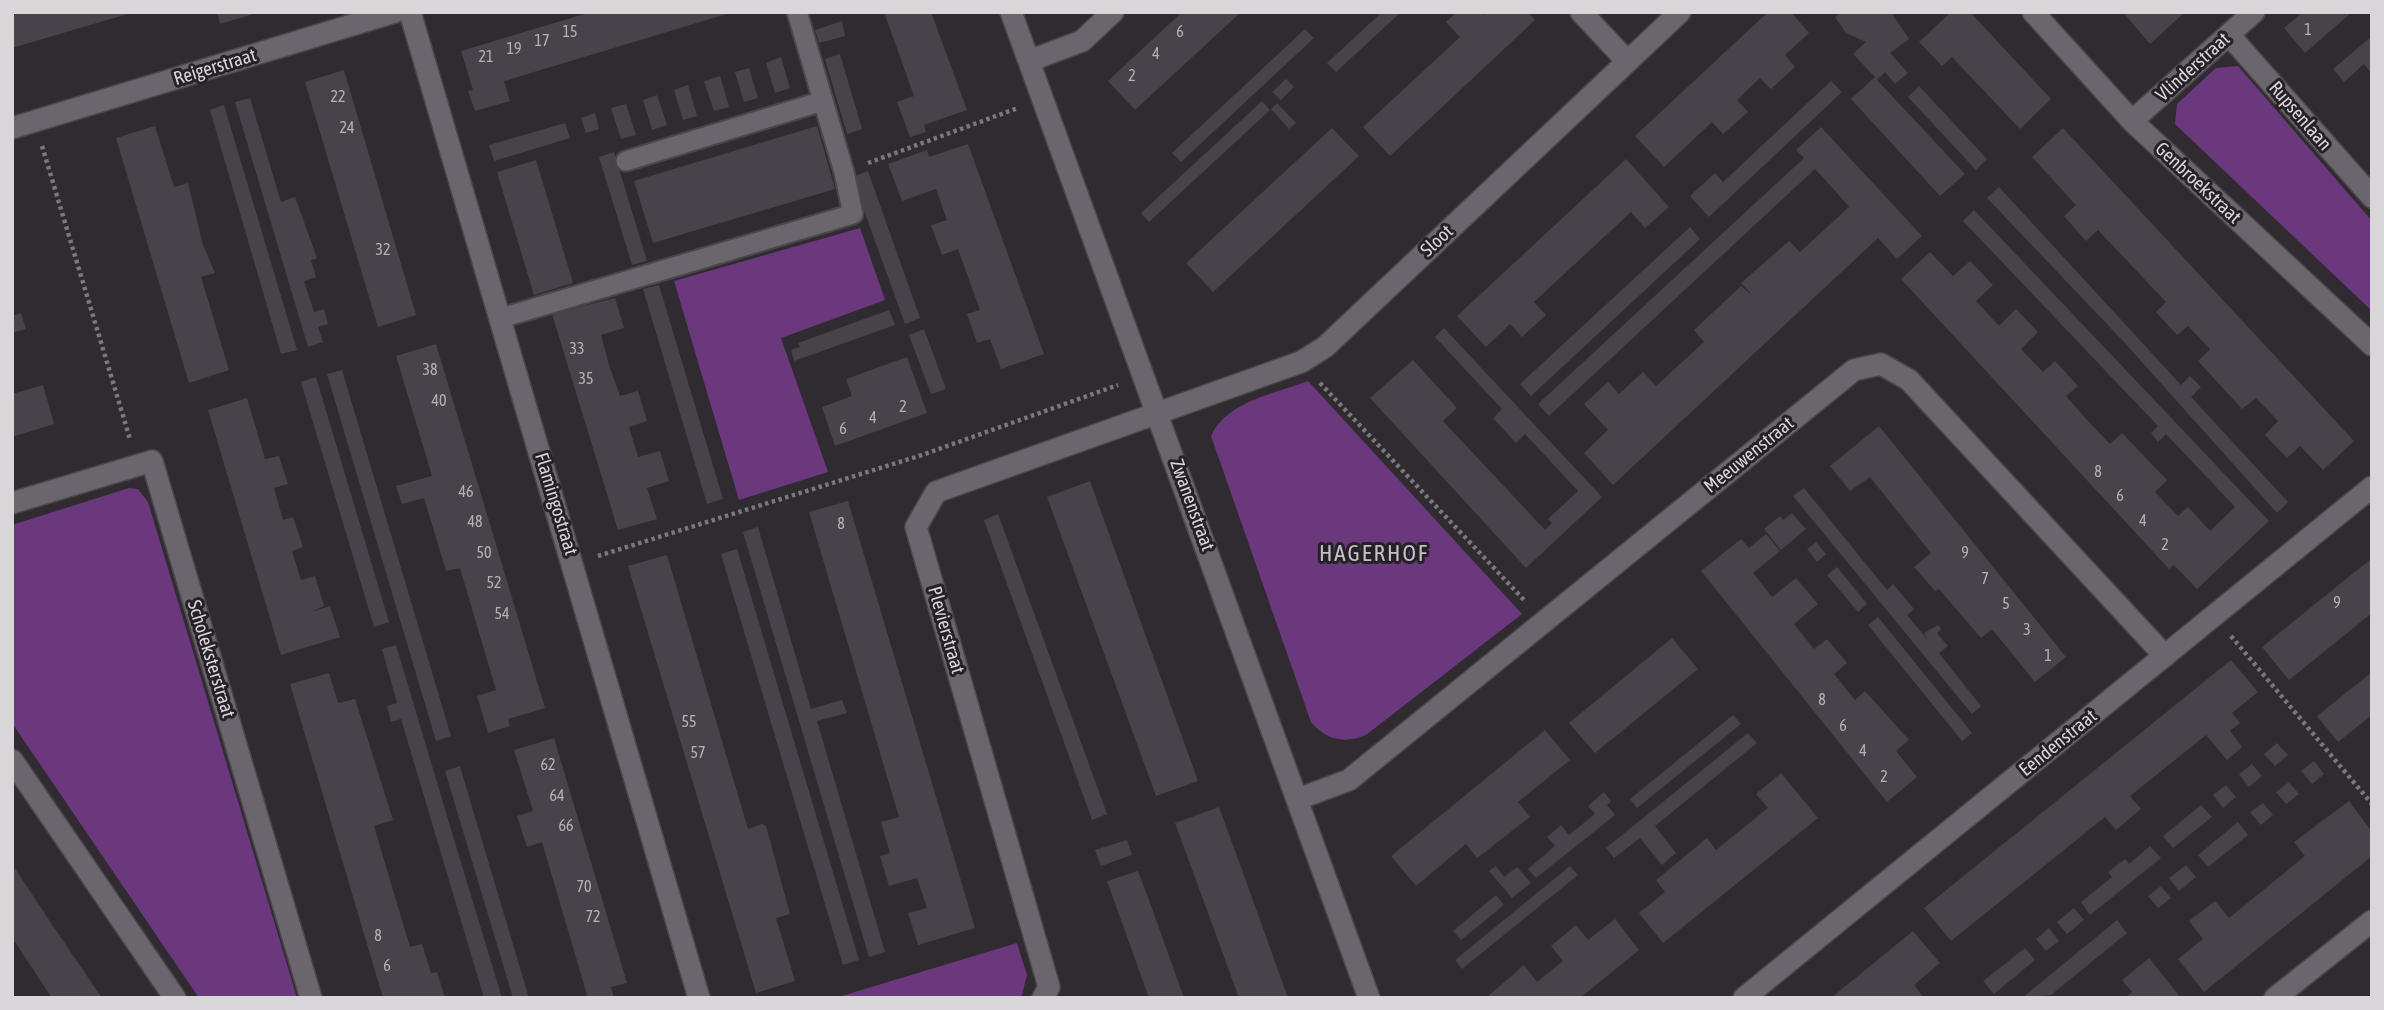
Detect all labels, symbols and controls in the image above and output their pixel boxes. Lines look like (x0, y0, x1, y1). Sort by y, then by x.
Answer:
house number: 1 (2304, 20, 2312, 40)
house number: 15 (562, 22, 578, 42)
house number: 6 (1176, 22, 1184, 42)
street label: Vlinderstraat (2151, 28, 2235, 106)
house number: 17 (534, 31, 550, 51)
house number: 19 (506, 39, 522, 59)
street label: Reigerstraat (171, 44, 259, 90)
house number: 4 (1152, 44, 1160, 64)
house number: 21 (478, 47, 494, 67)
house number: 2 (1128, 66, 1136, 86)
street label: Rupsenlaan (2264, 77, 2336, 155)
house number: 22 (330, 87, 346, 107)
house number: 24 (339, 118, 355, 138)
street label: Genbroekstraat (2150, 137, 2246, 229)
street label: Sloot (1416, 220, 1458, 262)
house number: 32 (375, 240, 391, 260)
house number: 33 (569, 339, 585, 359)
house number: 38 (422, 360, 438, 380)
house number: 35 (578, 369, 594, 389)
house number: 40 (431, 391, 447, 411)
house number: 2 (899, 397, 907, 417)
house number: 4 (869, 408, 877, 428)
street label: Meeuwenstraat (1700, 412, 1798, 498)
house number: 6 (839, 419, 847, 439)
street label: Flamingostraat (530, 450, 582, 558)
street label: Zwanenstraat (1165, 456, 1219, 554)
house number: 8 (2094, 462, 2102, 482)
house number: 46 (458, 482, 474, 502)
house number: 6 (2116, 486, 2124, 506)
house number: 4 (2139, 511, 2147, 531)
house number: 48 (467, 512, 483, 532)
house number: 8 (837, 514, 845, 534)
house number: 2 (2161, 535, 2169, 555)
district label: HAGERHOF (1320, 540, 1428, 568)
house number: 50 (476, 543, 492, 563)
house number: 9 (1961, 543, 1969, 563)
house number: 7 (1981, 569, 1989, 589)
house number: 52 (486, 573, 502, 593)
street label: Plevierstraat (923, 584, 969, 676)
house number: 9 (2333, 593, 2341, 613)
house number: 5 (2002, 594, 2010, 614)
street label: Scholeksterstraat (182, 597, 240, 721)
house number: 54 (494, 604, 510, 624)
house number: 3 (2023, 620, 2031, 640)
house number: 1 (2044, 646, 2052, 666)
house number: 8 (1818, 690, 1826, 710)
street label: Eendenstraat (2015, 705, 2101, 781)
house number: 55 (681, 712, 697, 732)
house number: 6 (1839, 716, 1847, 736)
house number: 4 (1859, 741, 1867, 761)
house number: 57 (690, 743, 706, 763)
house number: 62 (540, 755, 556, 775)
house number: 2 (1880, 767, 1888, 787)
house number: 64 (549, 786, 565, 806)
house number: 66 (558, 816, 574, 836)
house number: 70 (576, 877, 592, 897)
house number: 72 (585, 907, 601, 927)
house number: 8 (374, 926, 382, 946)
house number: 6 (383, 956, 391, 976)

